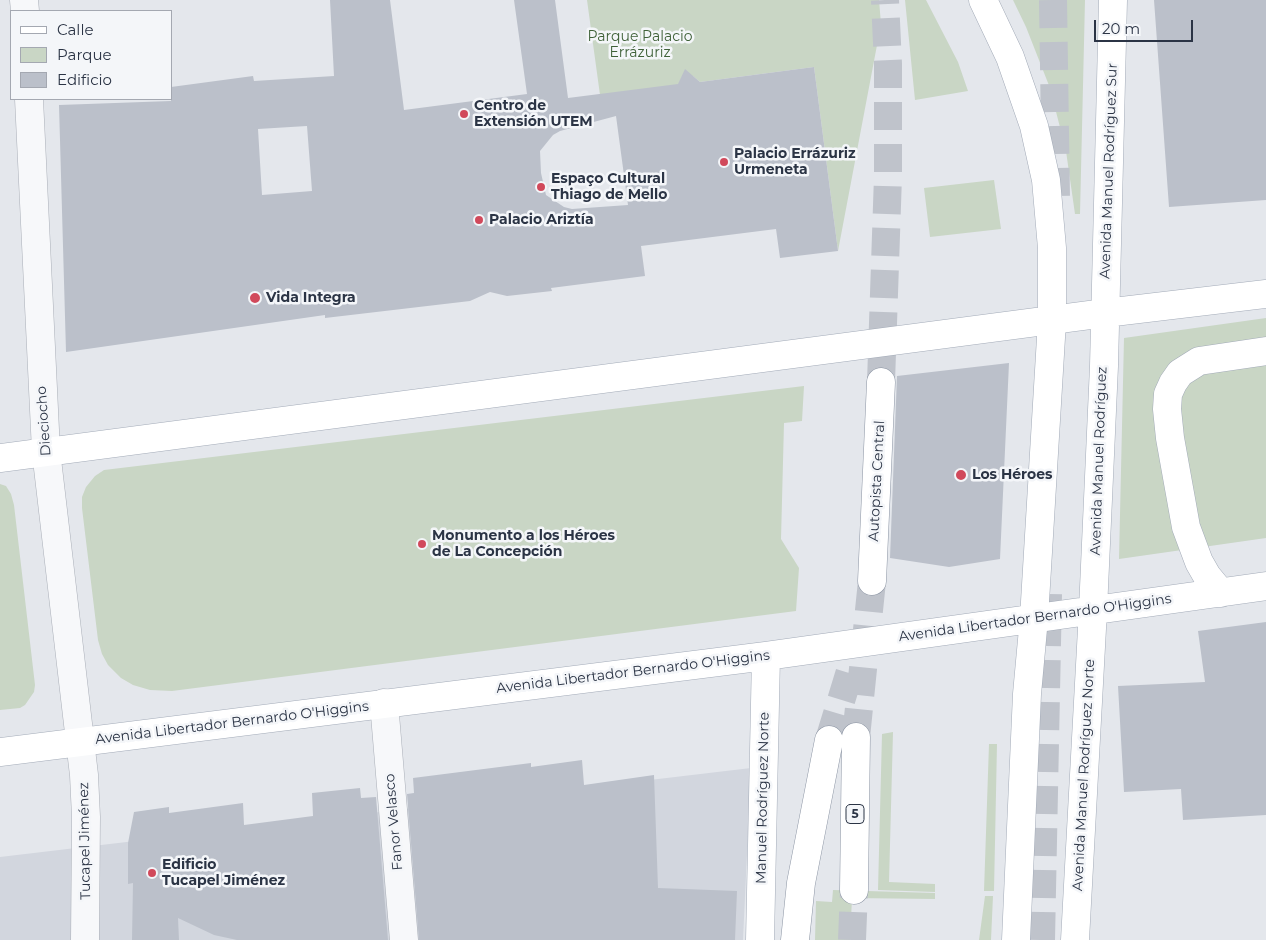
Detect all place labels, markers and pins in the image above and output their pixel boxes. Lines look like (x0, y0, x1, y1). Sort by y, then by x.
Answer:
place label: Centro de Extensión UTEM (474, 98, 593, 130)
marker: Centro de Extensión UTEM (458, 108, 470, 120)
place label: Palacio Errázuriz Urmeneta (734, 146, 856, 178)
marker: Palacio Errázuriz Urmeneta (718, 156, 730, 168)
place label: Espaço Cultural Thiago de Mello (551, 171, 667, 203)
marker: Espaço Cultural Thiago de Mello (535, 181, 547, 193)
place label: Palacio Ariztía (489, 212, 594, 228)
marker: Palacio Ariztía (473, 214, 485, 226)
place label: Vida Integra (266, 290, 356, 306)
marker: Vida Integra (248, 291, 262, 305)
place label: Los Héroes (972, 467, 1052, 483)
marker: Los Héroes (954, 468, 968, 482)
place label: Monumento a los Héroes de La Concepción (432, 528, 615, 560)
marker: Monumento a los Héroes de La Concepción (416, 538, 428, 550)
place label: Edificio Tucapel Jiménez (162, 857, 285, 890)
marker: Edificio Tucapel Jiménez (146, 867, 158, 879)

